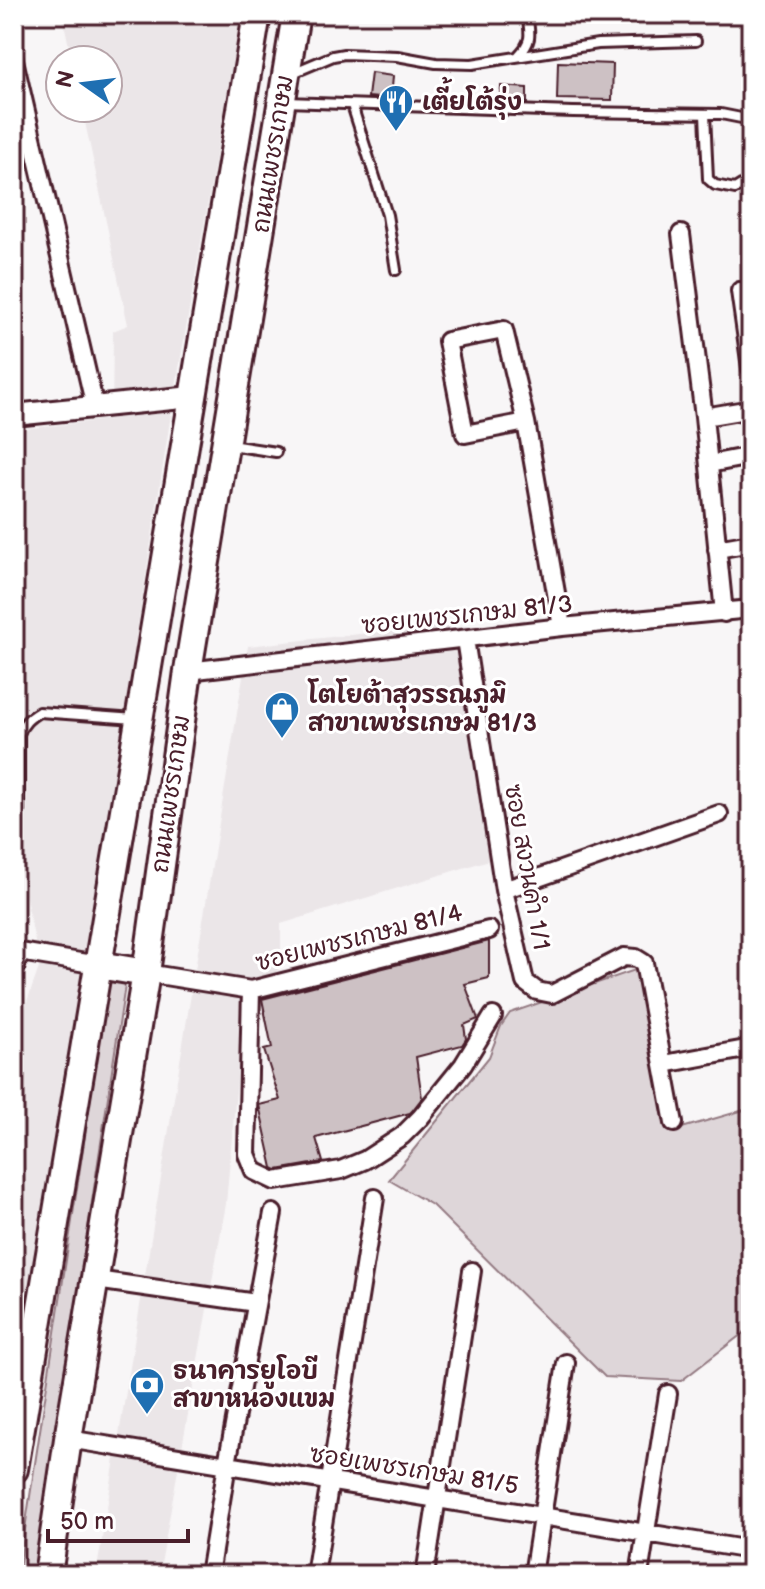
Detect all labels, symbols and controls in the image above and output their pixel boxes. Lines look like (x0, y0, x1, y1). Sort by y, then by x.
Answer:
north arrow (44, 44, 124, 124)
text: N (51, 68, 81, 91)
street label: ถนนเพชรเกษม (246, 73, 300, 235)
place label: เตี้ยโต้รุ่ง (422, 76, 522, 120)
restaurant icon: เตี้ยโต้รุ่ง (377, 83, 415, 133)
street label: ซอยเพชรเกษม 81/3 (360, 589, 574, 641)
place label: โตโยต้าสุวรรณภูมิ สาขาเพชรเกษม 81/3 (307, 678, 537, 738)
shop icon: โตโยต้าสุวรรณภูมิ สาขาเพชรเกษม 81/3 (263, 690, 301, 740)
street label: ถนนเพชรเกษม (146, 713, 196, 875)
street label: ซอย สงวนคำ 1/1 (498, 782, 558, 952)
street label: ซอยเพชรเกษม 81/4 (253, 898, 466, 978)
place label: ธนาคารยูโอบี สาขาหนองแขม (173, 1354, 335, 1414)
bank icon: ธนาคารยูโอบี สาขาหนองแขม (128, 1366, 166, 1416)
street label: ซอยเพชรเกษม 81/5 (307, 1439, 521, 1501)
scale bar (48, 1493, 188, 1543)
text: 50 m (60, 1507, 114, 1536)

